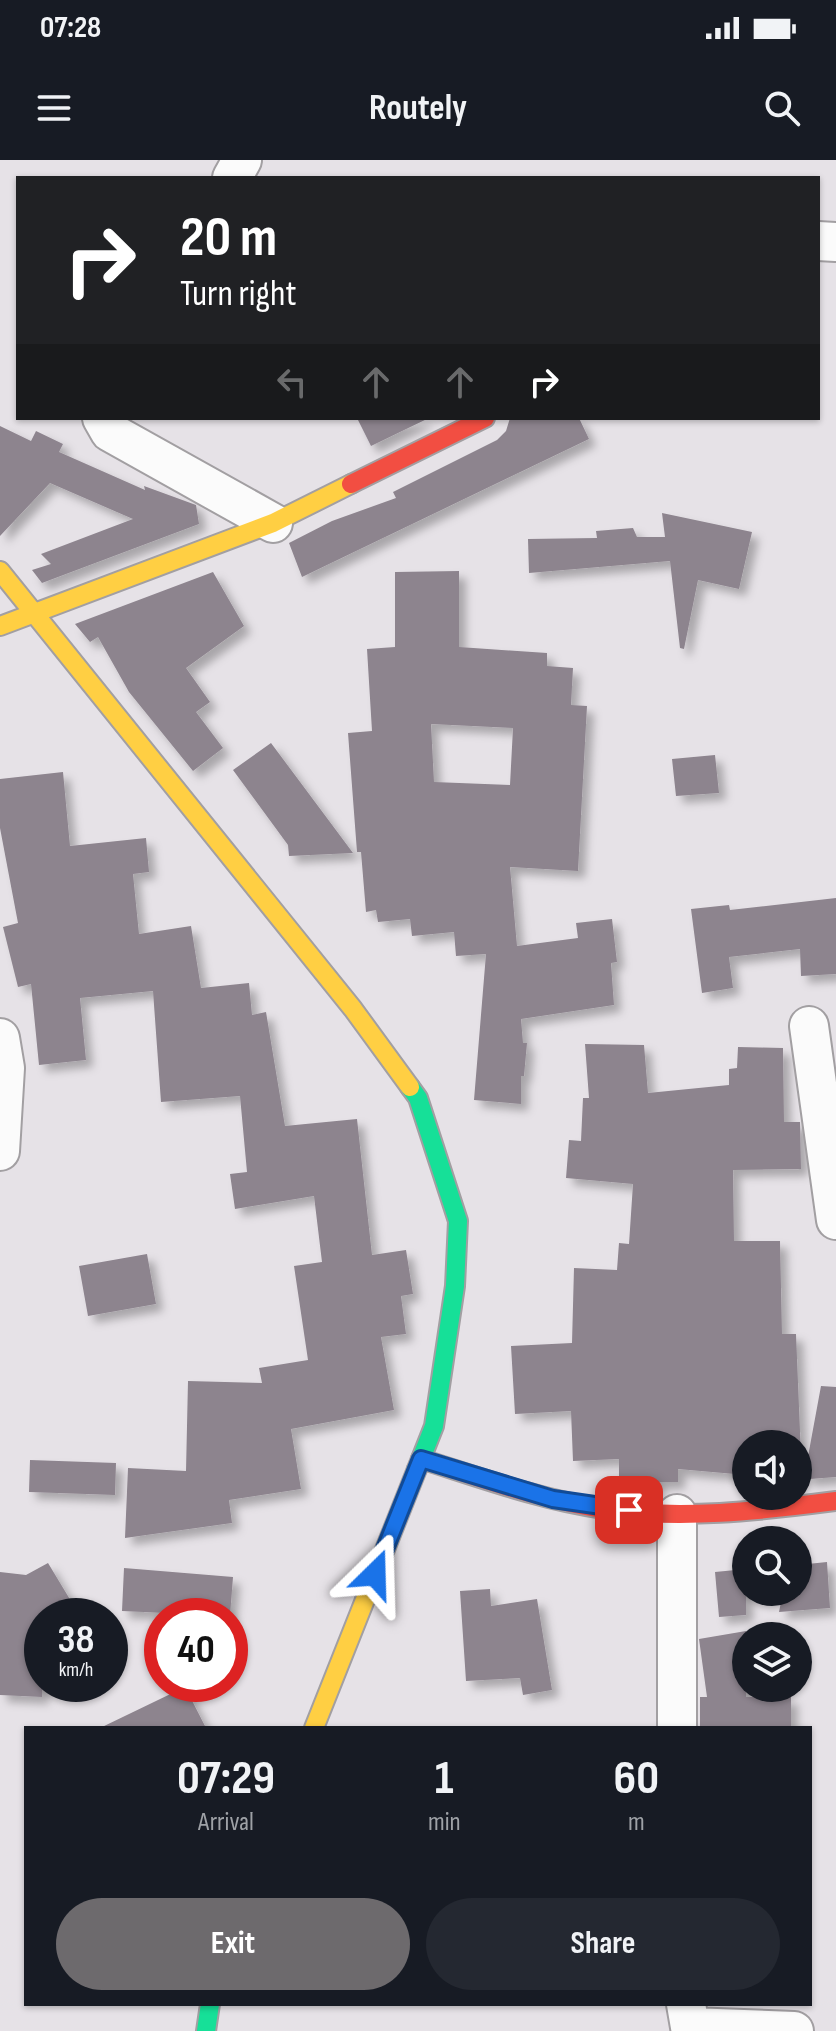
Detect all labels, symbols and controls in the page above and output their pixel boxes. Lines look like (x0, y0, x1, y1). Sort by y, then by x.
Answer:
text: 07:28 (40, 10, 101, 46)
icon: menu (32, 86, 76, 130)
icon: search (760, 86, 804, 130)
text: Routely (369, 87, 467, 130)
text: 20 m (180, 205, 277, 272)
icon: right (48, 208, 152, 312)
text: Turn right (180, 273, 297, 316)
icon: left (270, 360, 314, 404)
icon: ahead (354, 360, 398, 404)
icon: ahead (438, 360, 482, 404)
icon: right (522, 360, 566, 404)
map controls (732, 1430, 812, 1702)
button: sound (732, 1430, 812, 1510)
pin (595, 1476, 663, 1544)
icon: arrive (607, 1488, 651, 1532)
button: search (732, 1526, 812, 1606)
position arrow (333, 1532, 417, 1616)
speed limit sign: 40 (144, 1598, 248, 1702)
text: 38 (58, 1616, 94, 1664)
button: layers (732, 1622, 812, 1702)
text: km/h (59, 1658, 93, 1682)
text: 07:29 (177, 1750, 275, 1807)
text: 1 (435, 1750, 454, 1807)
text: 60 (614, 1750, 659, 1807)
text: Arrival (198, 1807, 254, 1838)
text: min (428, 1807, 461, 1838)
text: m (628, 1807, 645, 1838)
button: Exit (56, 1898, 410, 1990)
button: Share (426, 1898, 780, 1990)

